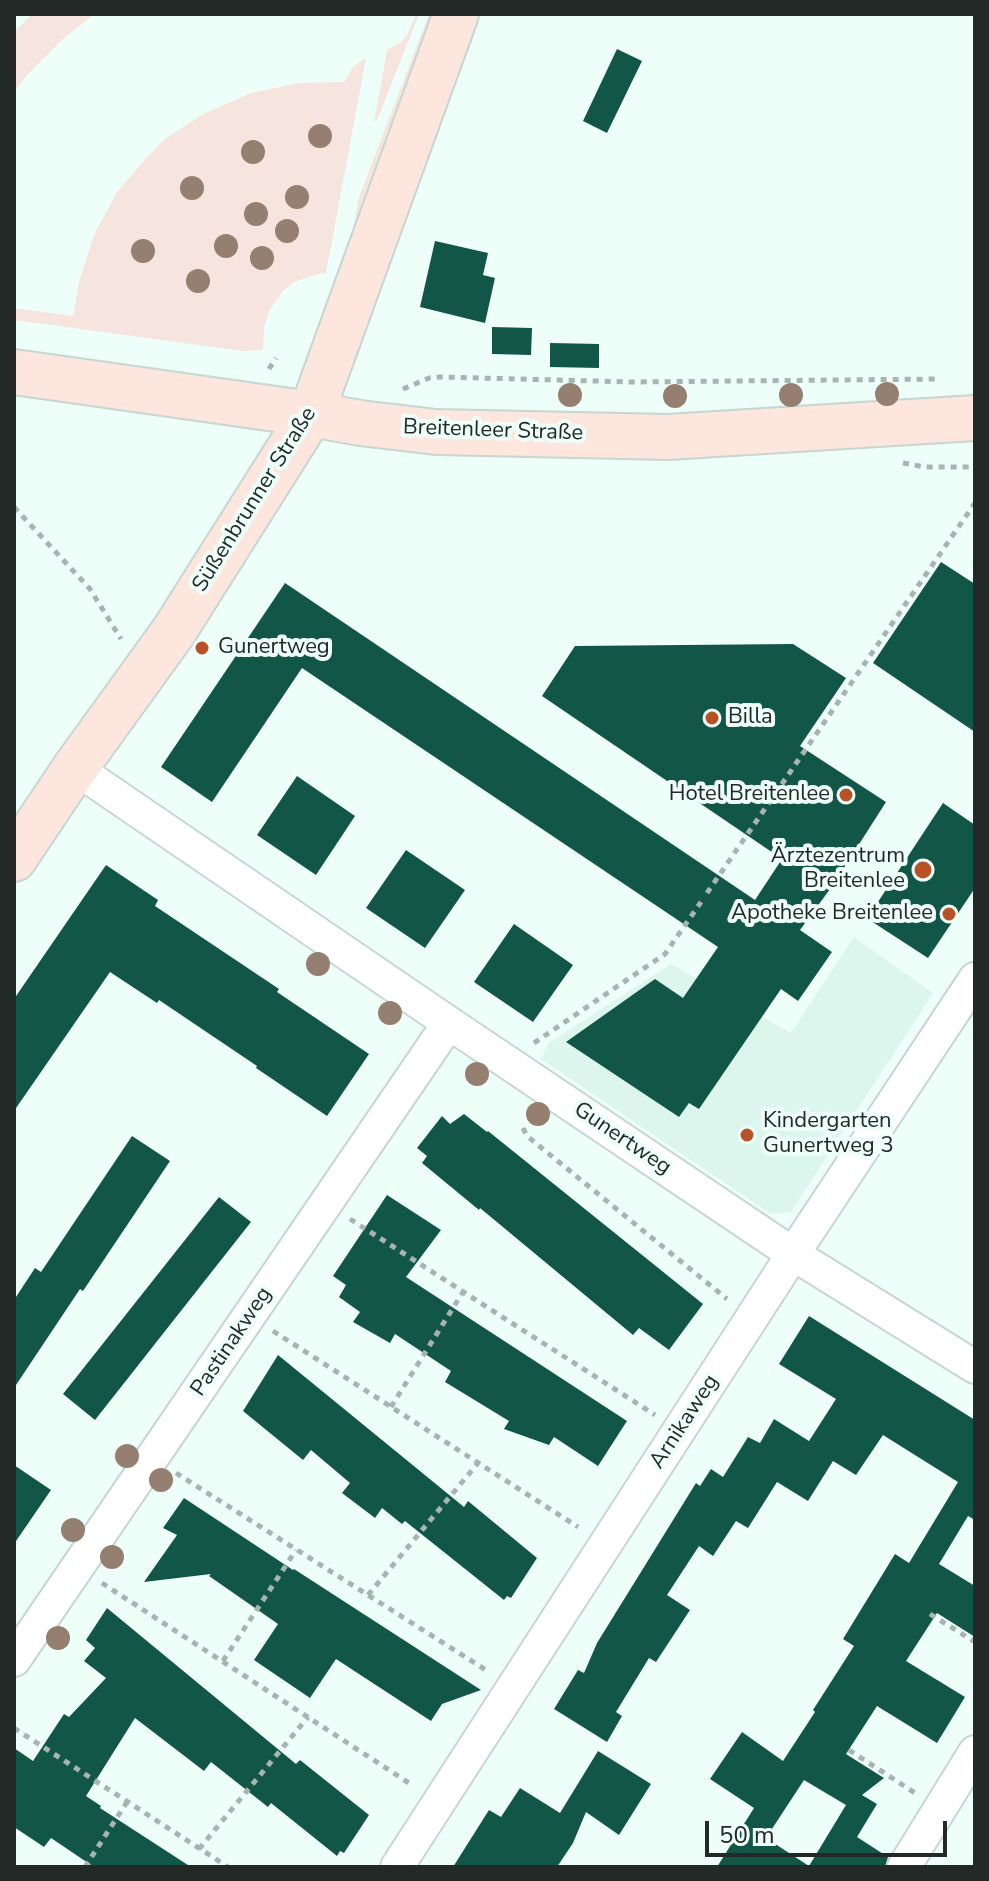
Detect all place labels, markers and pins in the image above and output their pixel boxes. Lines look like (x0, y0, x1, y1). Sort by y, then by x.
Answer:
place label: Gunertweg (218, 635, 330, 661)
marker: Gunertweg (193, 639, 211, 657)
place label: Billa (728, 705, 773, 731)
marker: Billa (703, 709, 721, 727)
place label: Hotel Breitenlee (669, 782, 830, 808)
marker: Hotel Breitenlee (837, 786, 855, 804)
place label: Ärztezentrum Breitenlee (771, 844, 905, 896)
marker: Ärztezentrum Breitenlee (912, 859, 934, 881)
place label: Apotheke Breitenlee (731, 901, 933, 927)
marker: Apotheke Breitenlee (940, 905, 958, 923)
place label: Kindergarten Gunertweg 3 (763, 1109, 894, 1160)
marker: Kindergarten Gunertweg 3 (738, 1126, 756, 1144)

